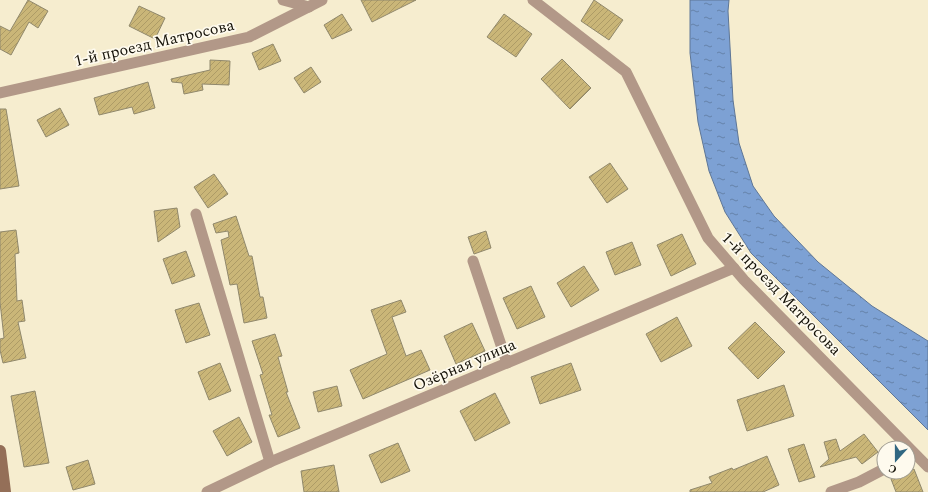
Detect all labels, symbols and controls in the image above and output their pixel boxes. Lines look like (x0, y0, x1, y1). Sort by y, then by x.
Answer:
street label: 1-й проезд Матросова (72, 13, 237, 73)
street label: 1-й проезд Матросова (716, 226, 847, 361)
street label: Озёрная улица (409, 332, 520, 397)
north arrow (876, 440, 916, 480)
text: С (886, 459, 899, 478)

